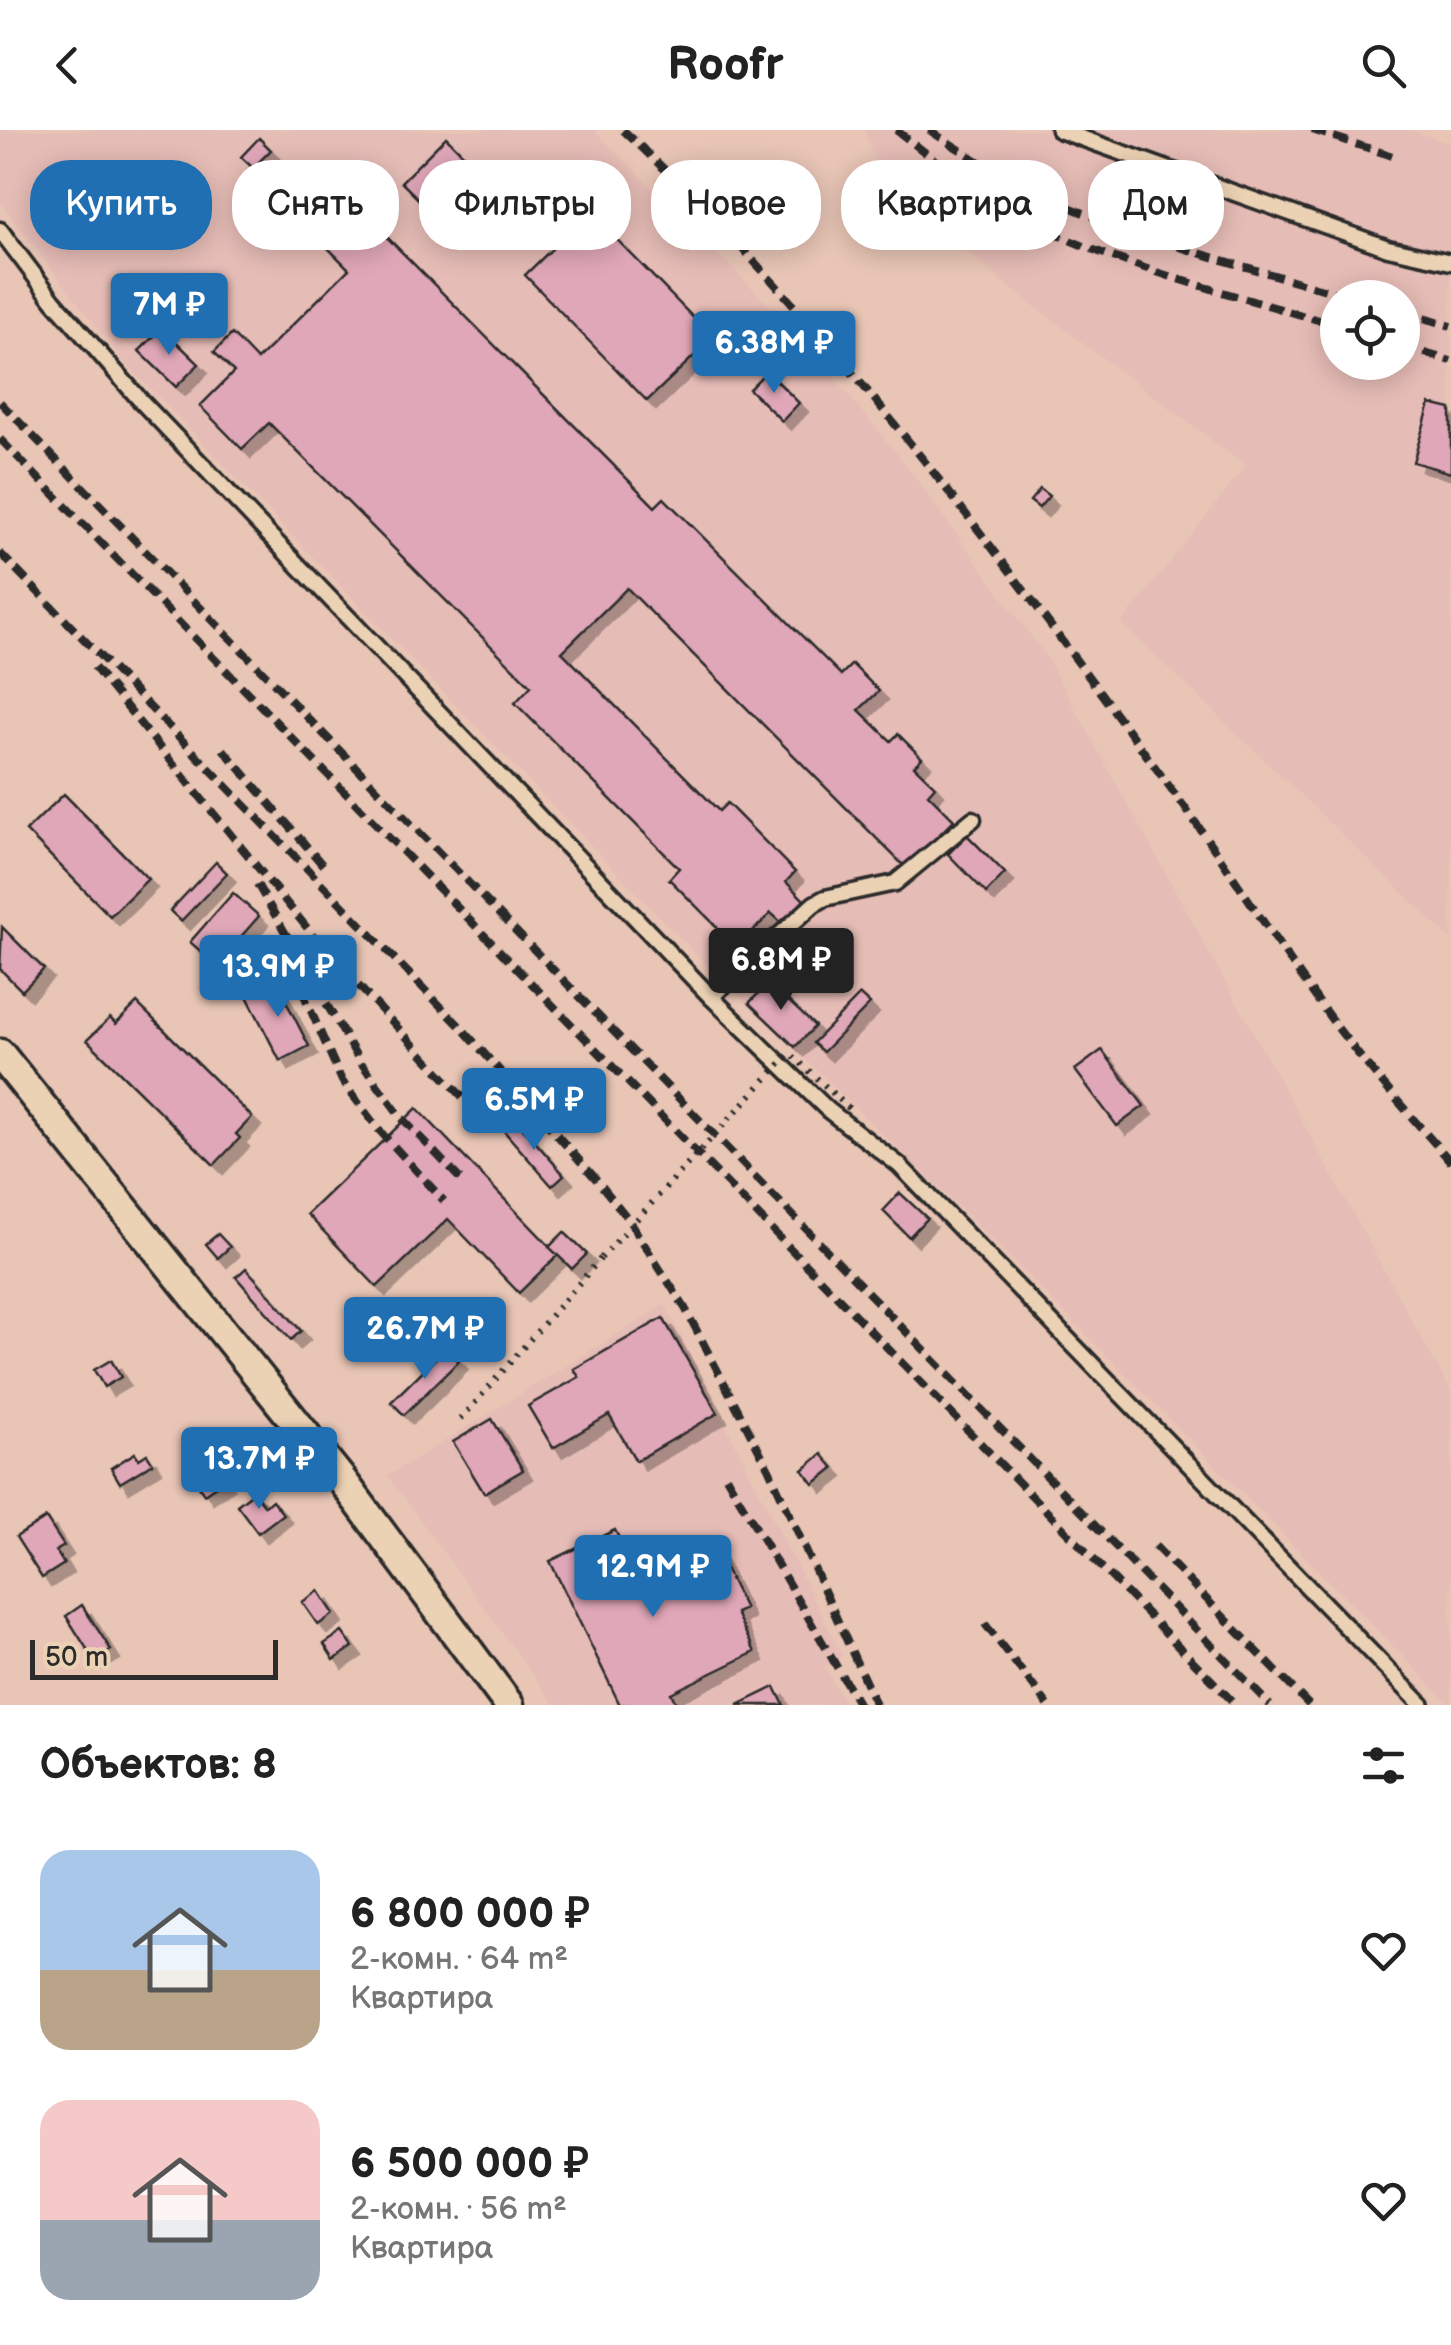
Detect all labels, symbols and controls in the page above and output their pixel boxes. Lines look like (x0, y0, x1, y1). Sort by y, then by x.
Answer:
icon: back (40, 38, 95, 93)
text: Roofr (668, 38, 783, 93)
icon: search (1356, 38, 1411, 93)
chip: Купить (30, 160, 212, 250)
chip: Снять (232, 160, 399, 250)
chip: Фильтры (419, 160, 631, 250)
chip: Новое (651, 160, 821, 250)
chip: Квартира (841, 160, 1068, 250)
chip: Дом (1088, 160, 1224, 250)
pin: 7M ₽ (110, 273, 228, 358)
map controls (1320, 280, 1420, 380)
button: locate (1320, 280, 1420, 380)
text: 7M ₽ (133, 286, 205, 325)
pin: 6.38M ₽ (682, 311, 866, 396)
text: 6.38M ₽ (714, 324, 834, 363)
pin: 6.8M ₽ (700, 928, 862, 1013)
pin: 13.9M ₽ (186, 935, 370, 1020)
text: 6.8M ₽ (731, 941, 831, 980)
text: 13.9M ₽ (222, 948, 334, 987)
pin: 6.5M ₽ (453, 1068, 615, 1153)
text: 6.5M ₽ (484, 1081, 584, 1120)
pin: 26.7M ₽ (333, 1297, 517, 1382)
text: 26.7M ₽ (366, 1310, 484, 1349)
pin: 13.7M ₽ (167, 1427, 351, 1512)
text: 13.7M ₽ (203, 1440, 315, 1479)
pin: 12.9M ₽ (561, 1535, 745, 1620)
text: 12.9M ₽ (596, 1548, 710, 1587)
scale bar (30, 1635, 278, 1680)
text: 50 m (45, 1641, 108, 1674)
icon: filters (1356, 1738, 1411, 1793)
text: Объектов: 8 (40, 1740, 277, 1791)
text: 6 800 000 ₽ (350, 1889, 590, 1940)
icon: home (120, 1890, 240, 2010)
icon: heart (1356, 1923, 1411, 1978)
text: 2-комн. · 64 m² (350, 1940, 568, 1979)
text: Квартира (350, 1979, 493, 2018)
text: 6 500 000 ₽ (350, 2139, 589, 2190)
icon: home (120, 2140, 240, 2260)
icon: heart (1356, 2173, 1411, 2228)
text: 2-комн. · 56 m² (350, 2190, 567, 2229)
text: Квартира (350, 2229, 493, 2268)

